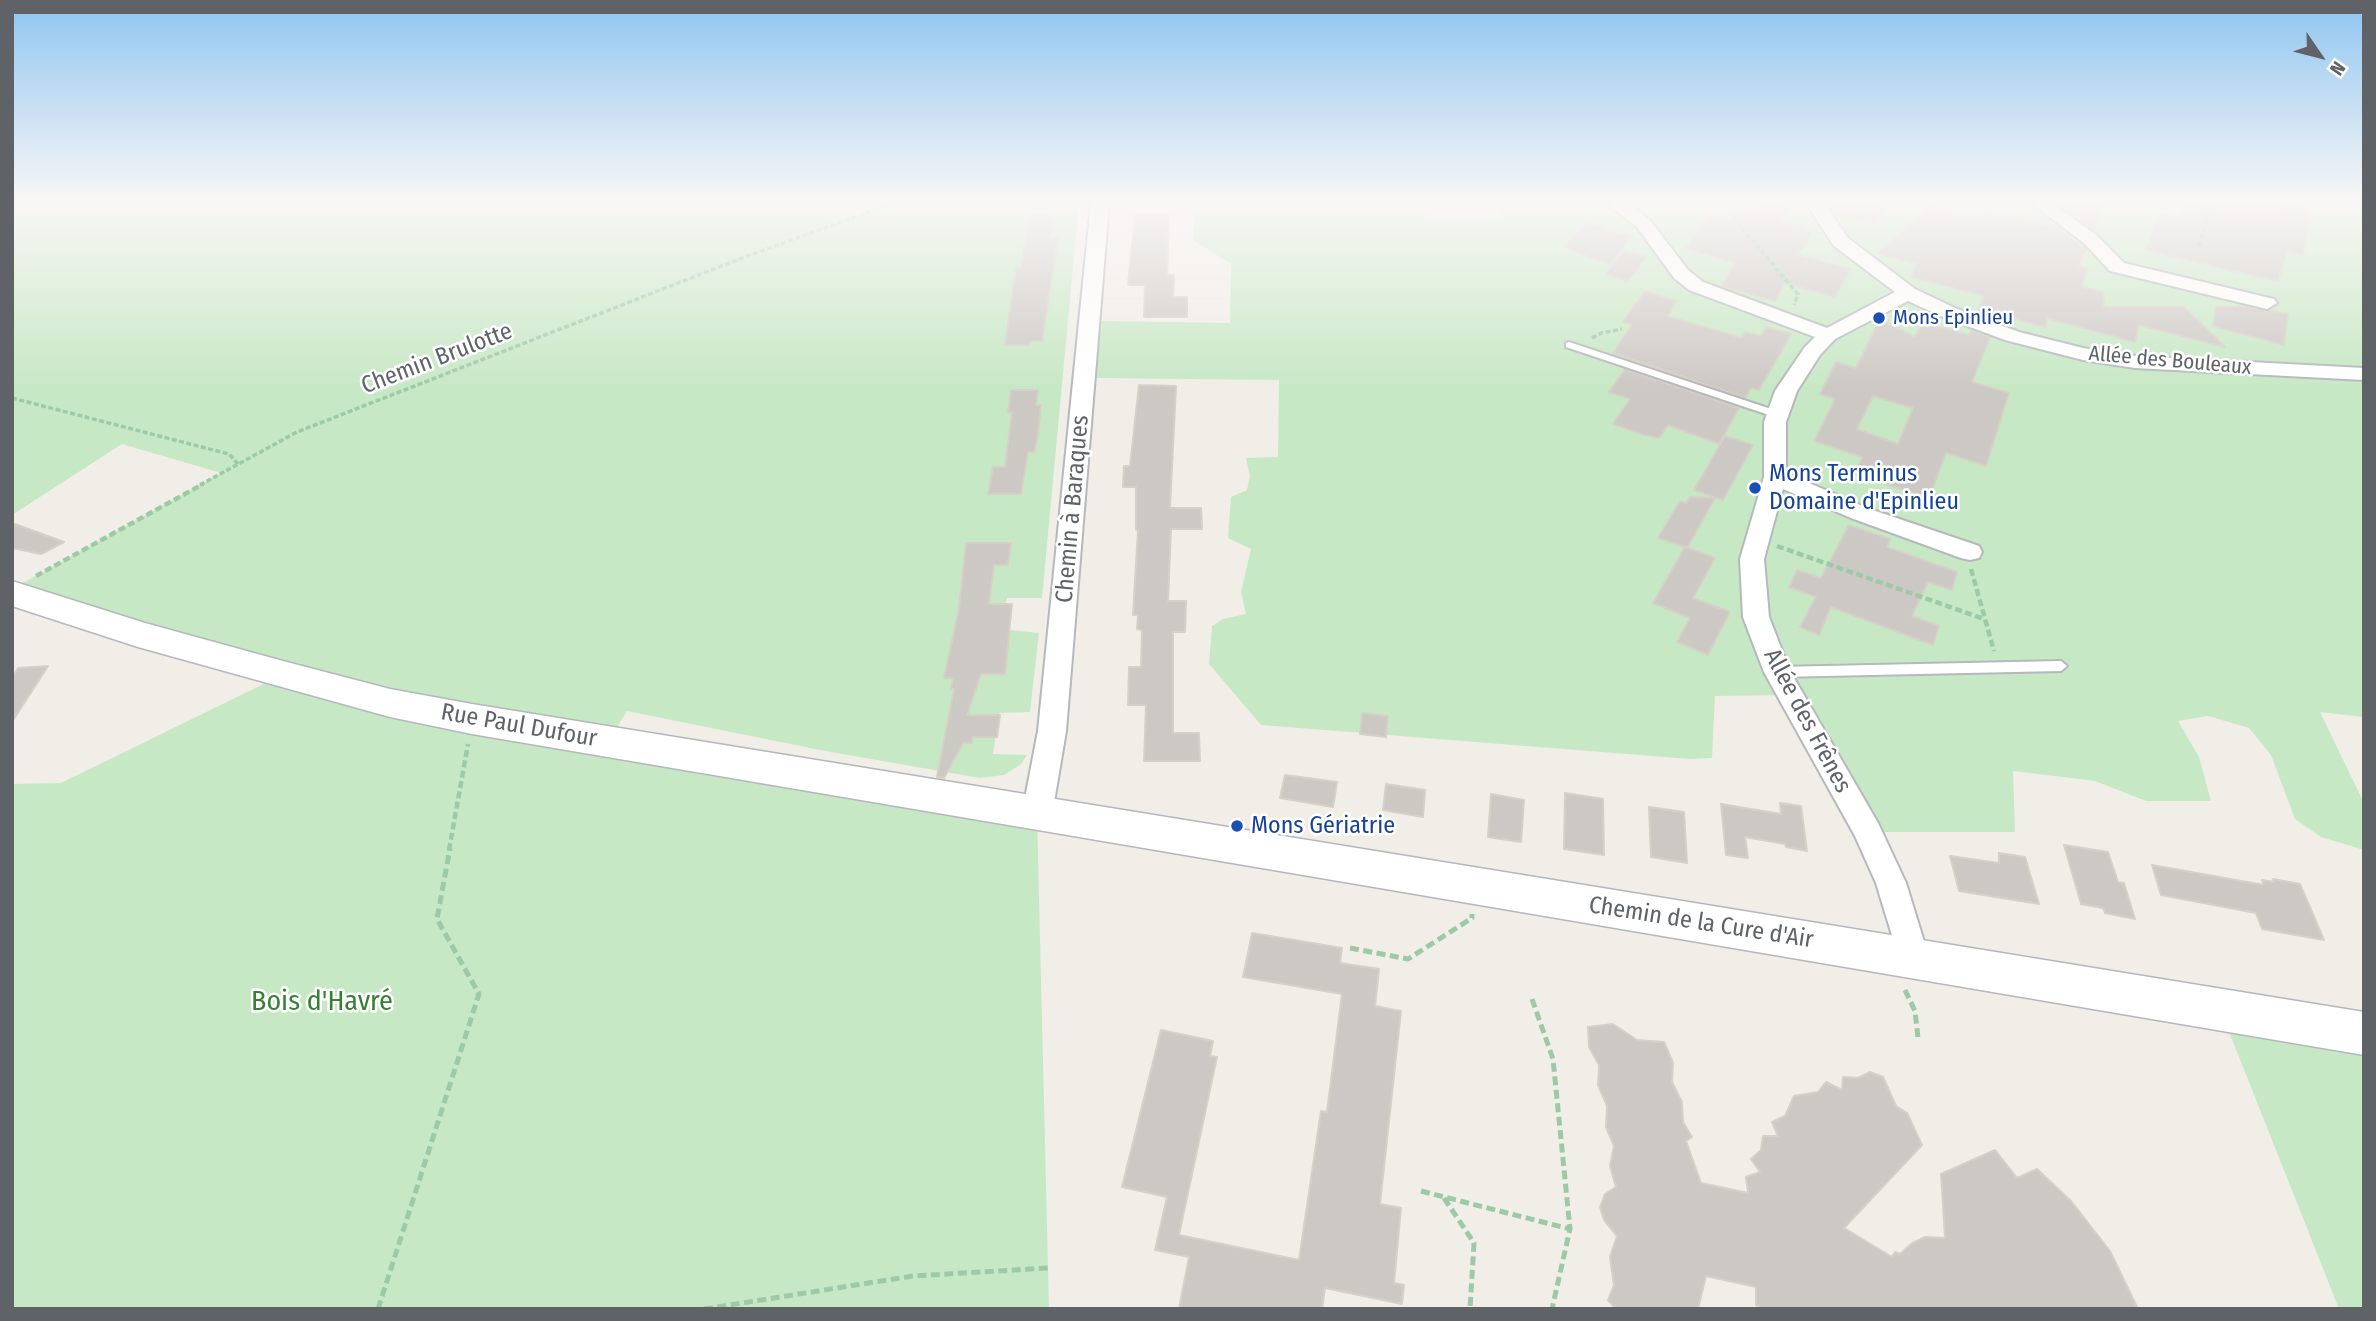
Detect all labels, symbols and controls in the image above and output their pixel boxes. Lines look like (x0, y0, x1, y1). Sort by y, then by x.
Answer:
north arrow (2285, 21, 2355, 91)
text: N (2325, 57, 2350, 80)
place label: Mons Epinlieu (1893, 305, 2013, 331)
marker: Mons Epinlieu (1871, 310, 1887, 326)
street label: Chemin Brulotte (357, 317, 517, 401)
street label: Allée des Bouleaux (2088, 341, 2252, 381)
street label: Chemin à Baraques (1050, 414, 1096, 604)
place label: Mons Terminus Domaine d'Epinlieu (1769, 460, 1959, 516)
marker: Mons Terminus Domaine d'Epinlieu (1747, 480, 1763, 496)
street label: Allée des Frênes (1757, 644, 1857, 798)
street label: Rue Paul Dufour (439, 698, 599, 754)
place label: Mons Gériatrie (1251, 812, 1395, 840)
marker: Mons Gériatrie (1229, 818, 1245, 834)
street label: Chemin de la Cure d'Air (1587, 891, 1815, 955)
park label: Bois d'Havré (251, 985, 393, 1019)

